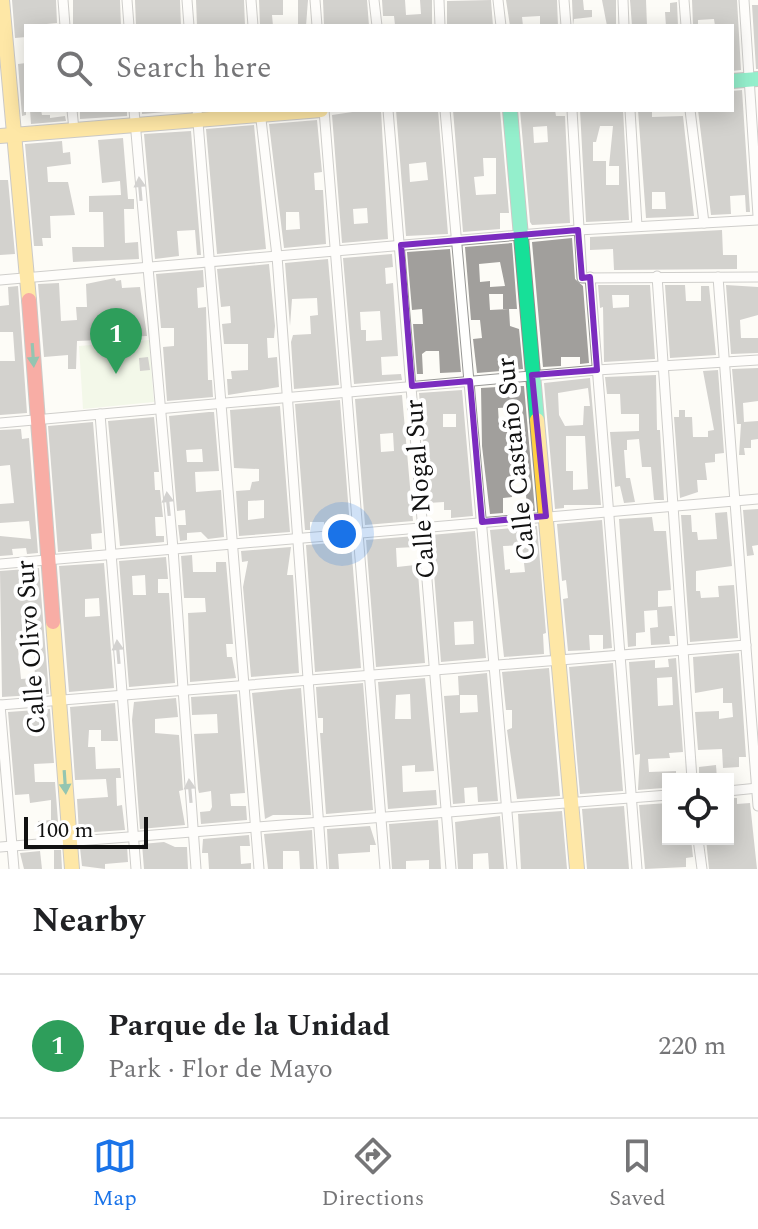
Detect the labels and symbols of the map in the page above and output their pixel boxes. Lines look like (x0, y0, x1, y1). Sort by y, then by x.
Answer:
one-way arrow (134, 176, 147, 201)
pin: 1 (90, 308, 142, 374)
one-way arrow (27, 343, 40, 368)
street label: Calle Castaño Sur (485, 355, 547, 563)
street label: Calle Nogal Sur (394, 398, 446, 580)
one-way arrow (162, 491, 175, 516)
your location (322, 514, 362, 554)
street label: Calle Olivo Sur (5, 559, 57, 735)
one-way arrow (111, 639, 124, 664)
one-way arrow (59, 770, 72, 795)
one-way arrow (183, 778, 196, 803)
scale bar (24, 813, 148, 849)

